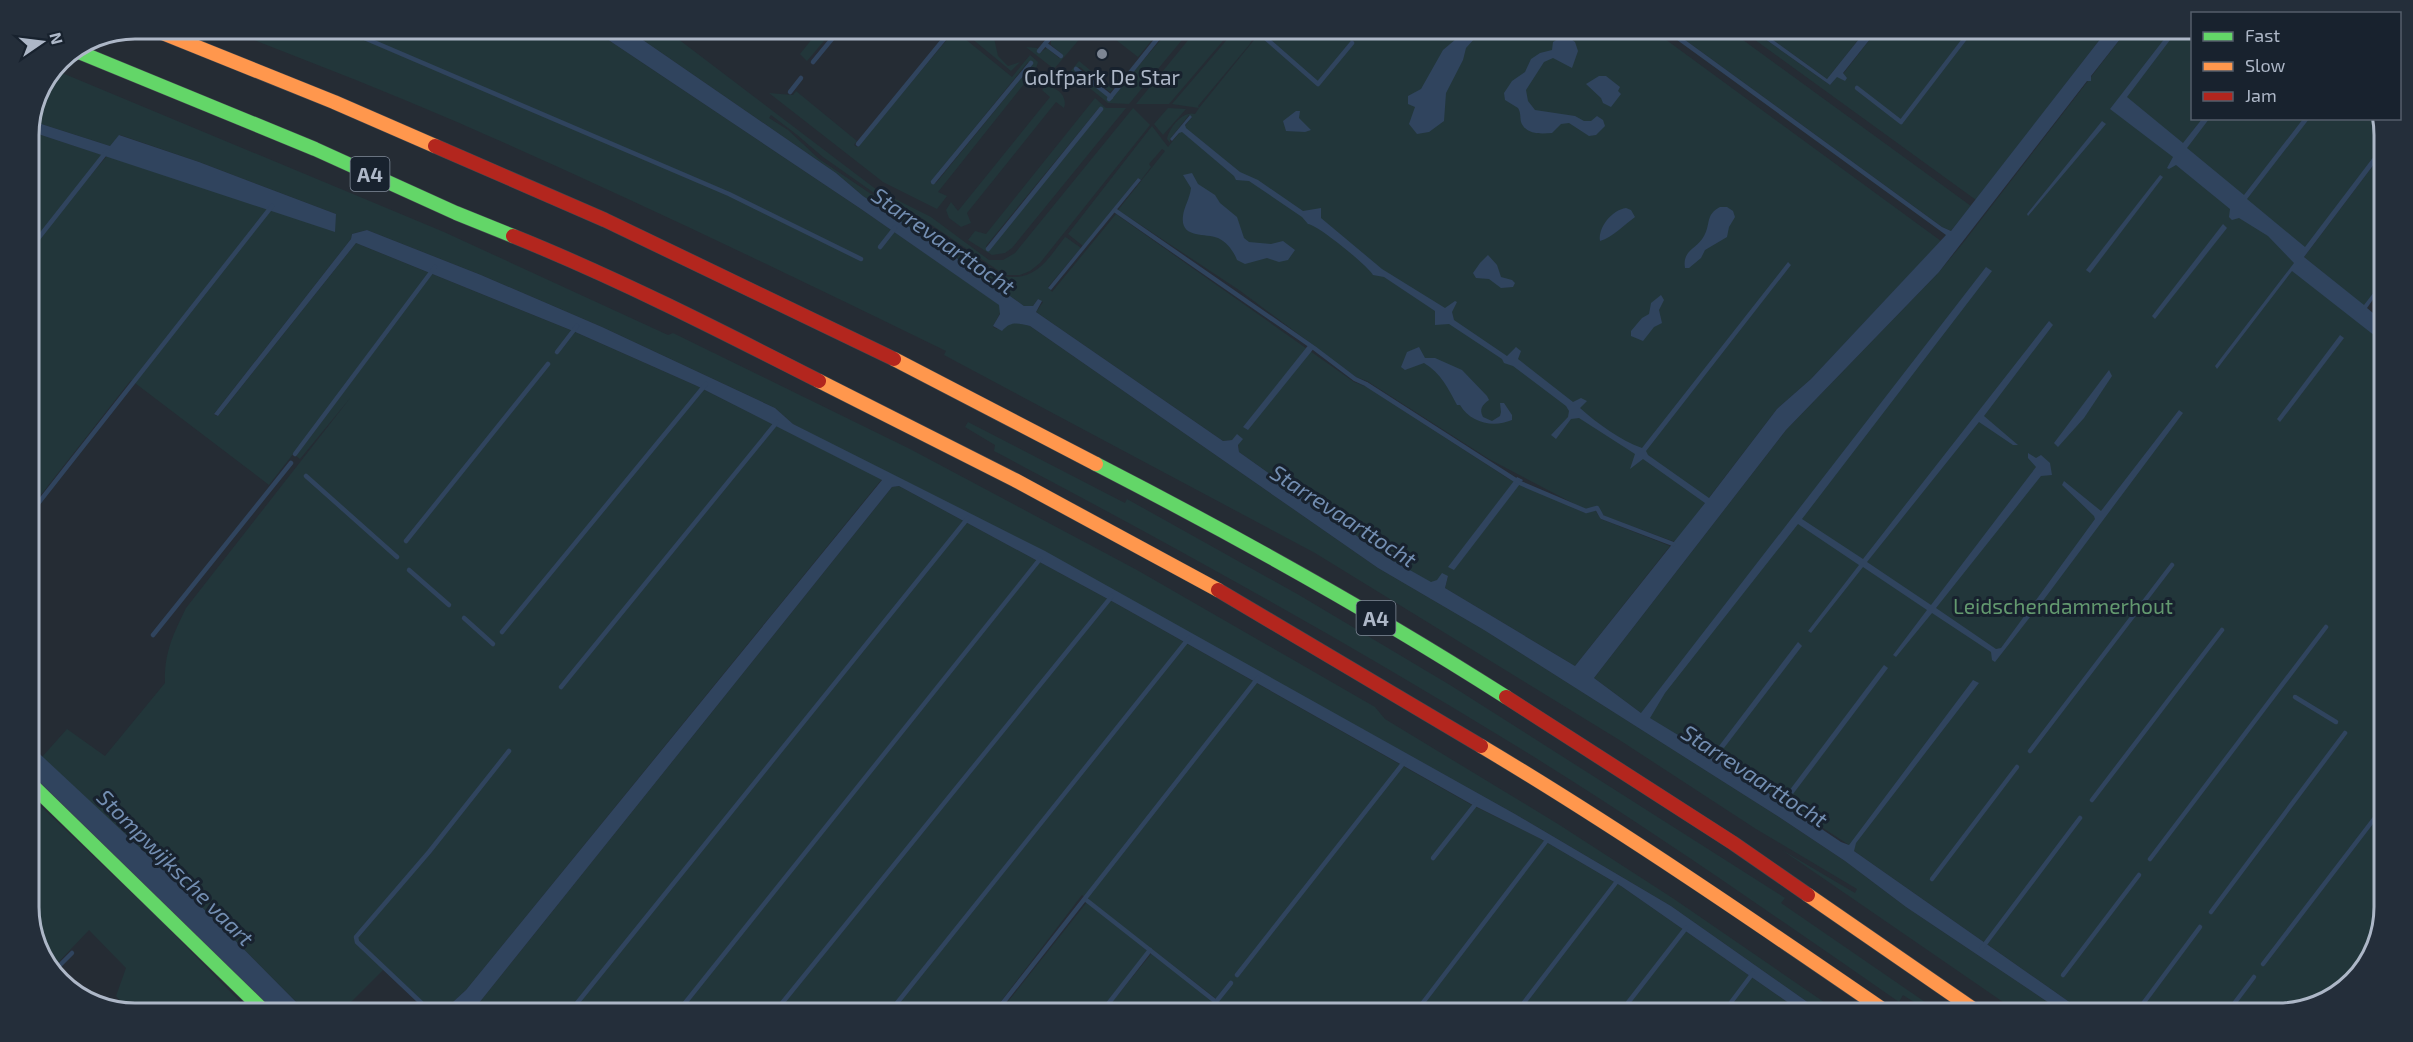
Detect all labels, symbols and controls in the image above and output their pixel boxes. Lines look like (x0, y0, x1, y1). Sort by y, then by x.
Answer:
north arrow (12, 12, 72, 72)
legend (2191, 12, 2401, 120)
text: Fast (2245, 24, 2280, 46)
text: N (46, 30, 68, 46)
marker: Golfpark De Star (1095, 47, 1109, 61)
text: Slow (2245, 54, 2286, 76)
place label: Golfpark De Star (1024, 64, 1181, 89)
text: Jam (2245, 84, 2277, 106)
road number: A4 (350, 157, 389, 191)
water label: Starrevaarttocht (868, 181, 1021, 299)
water label: Starrevaarttocht (1266, 458, 1422, 572)
park label: Leidschendammerhout (1953, 593, 2173, 618)
road number: A4 (1356, 601, 1396, 635)
water label: Starrevaarttocht (1677, 718, 1833, 832)
water label: Stompwijksche vaart (92, 783, 260, 952)

